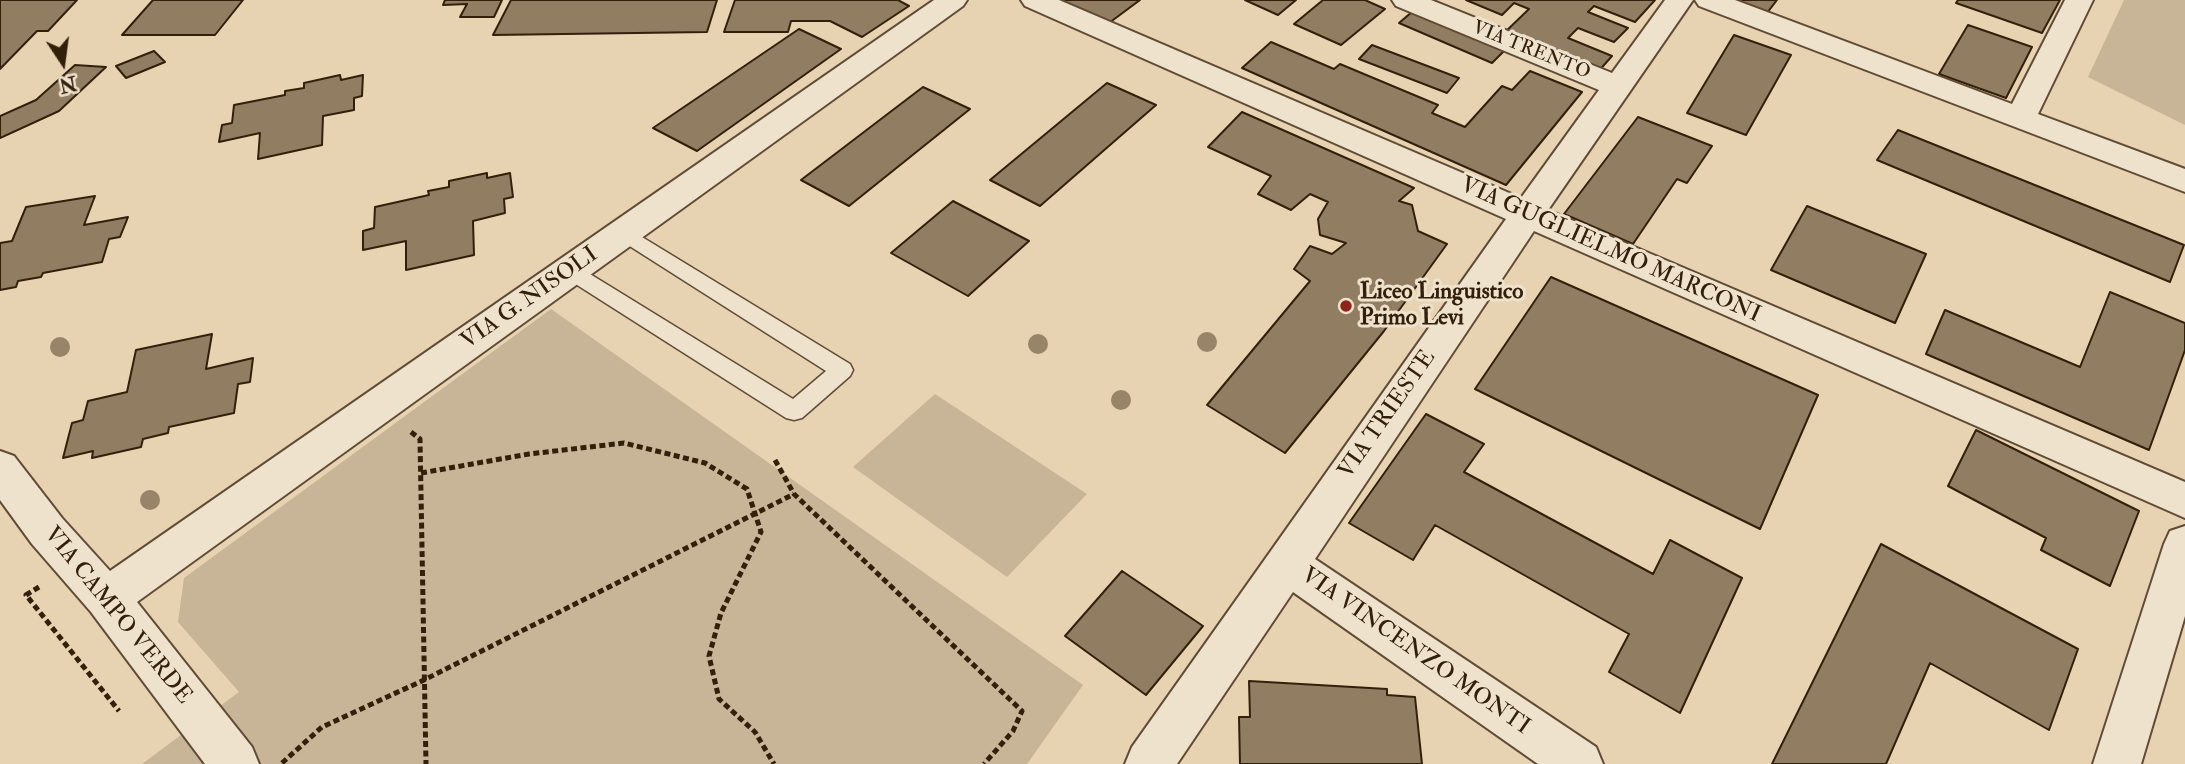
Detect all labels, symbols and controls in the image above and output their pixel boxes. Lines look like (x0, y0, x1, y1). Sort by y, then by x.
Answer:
street label: VIA TRENTO (1469, 17, 1593, 85)
north arrow (28, 28, 98, 98)
text: N (57, 70, 79, 97)
street label: VIA GUGLIELMO MARCONI (1456, 172, 1764, 330)
street label: VIA G. NISOLI (456, 242, 604, 356)
place label: Liceo Linguistico Primo Levi (1360, 279, 1523, 333)
marker: Liceo Linguistico Primo Levi (1338, 298, 1354, 314)
street label: VIA TRIESTE (1333, 345, 1443, 485)
street label: VIA CAMPO VERDE (37, 522, 197, 710)
street label: VIA VINCENZO MONTI (1295, 562, 1535, 742)

